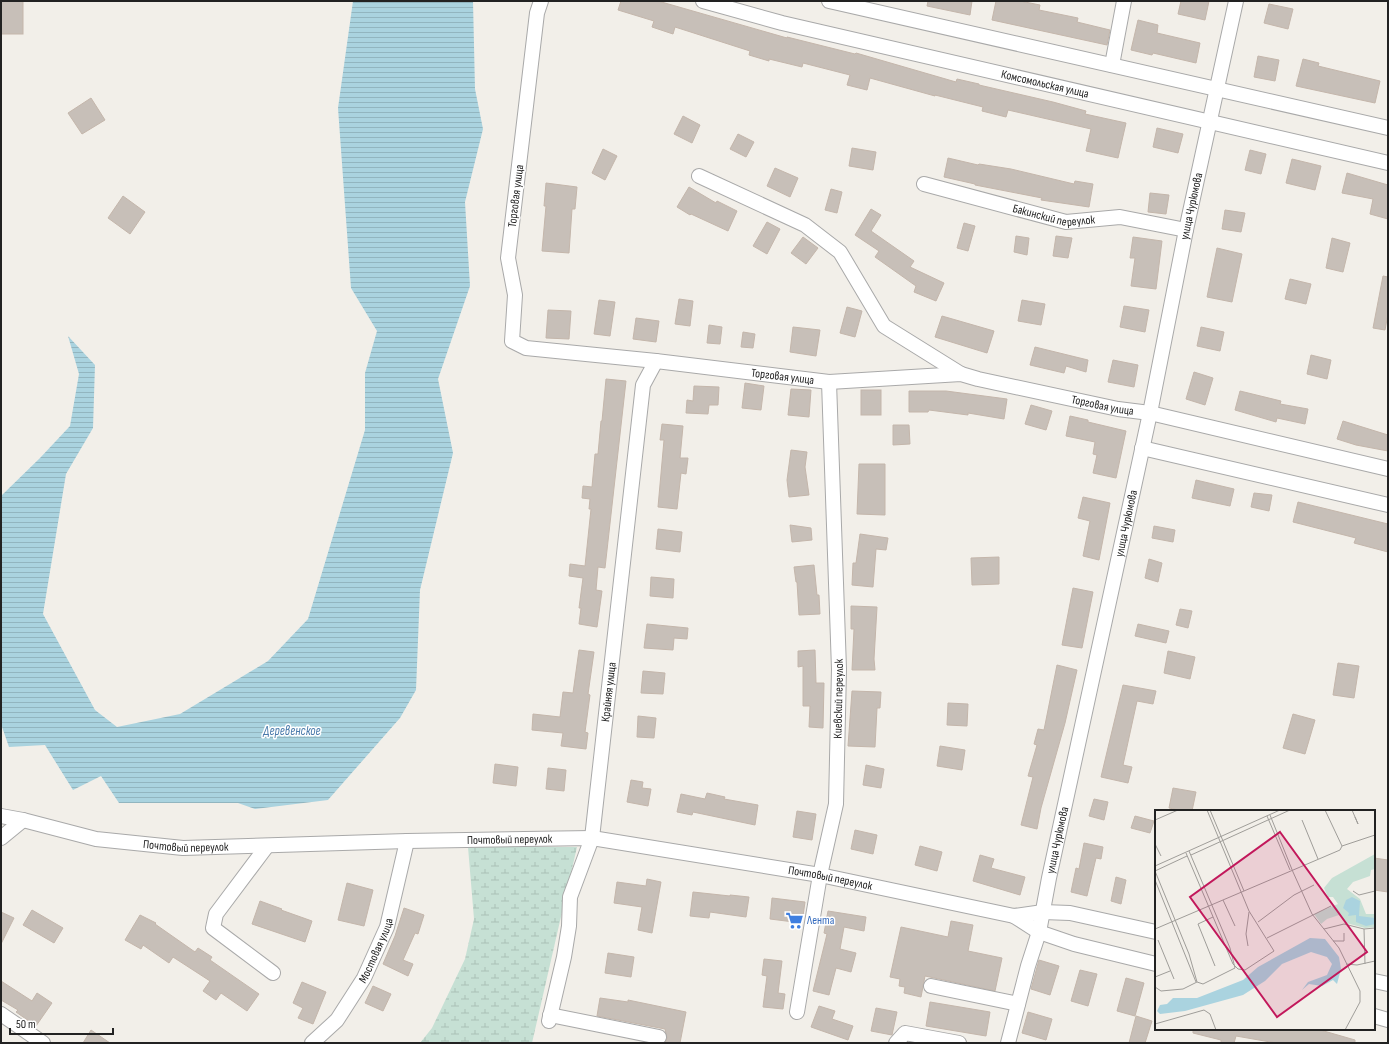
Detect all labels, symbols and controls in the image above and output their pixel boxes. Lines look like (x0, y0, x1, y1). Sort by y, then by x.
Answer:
street label: Комсомольская улица (1000, 66, 1091, 101)
street label: Торговая улица (505, 163, 527, 228)
street label: улица Чурюмова (1177, 171, 1206, 241)
street label: Бакинский переулок (1011, 201, 1096, 229)
street label: Торговая улица (750, 365, 815, 388)
street label: Торговая улица (1070, 392, 1135, 418)
street label: улица Чурюмова (1111, 488, 1141, 558)
street label: Киевский переулок (830, 658, 847, 739)
street label: Крайняя улица (598, 661, 619, 723)
water label: Деревенское (262, 723, 321, 739)
street label: улица Чурюмова (1043, 805, 1072, 875)
inset map (1155, 810, 1375, 1030)
street label: Почтовый переулок (467, 831, 553, 848)
street label: Почтовый переулок (142, 836, 229, 856)
street label: Почтовый переулок (787, 862, 874, 893)
supermarket icon: Лента (784, 910, 804, 930)
place label: Лента (806, 913, 835, 928)
street label: Мостовая улица (355, 916, 396, 986)
scale bar (10, 1010, 113, 1036)
text: 50 m (16, 1017, 36, 1032)

